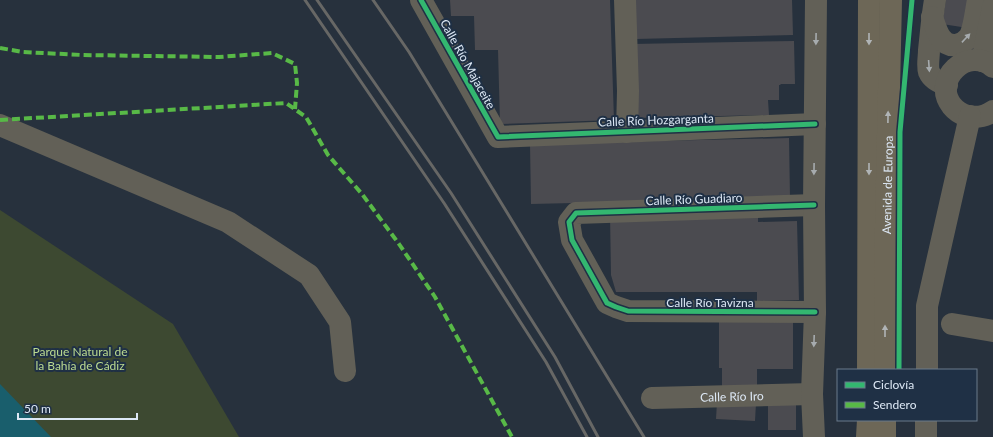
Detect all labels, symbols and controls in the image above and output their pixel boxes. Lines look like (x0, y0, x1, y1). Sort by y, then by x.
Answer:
street label: Calle Río Majaceite (437, 16, 499, 112)
one-way arrow (813, 33, 819, 46)
one-way arrow (866, 33, 872, 46)
one-way arrow (961, 33, 970, 44)
one-way arrow (926, 60, 933, 73)
street label: Calle Río Hozgarganta (598, 110, 714, 130)
one-way arrow (885, 111, 892, 123)
street label: Avenida de Europa (878, 136, 895, 234)
one-way arrow (811, 163, 817, 176)
one-way arrow (866, 163, 872, 176)
street label: Calle Río Guadiaro (645, 190, 743, 208)
street label: Calle Río Tavizna (666, 295, 754, 310)
one-way arrow (882, 324, 888, 337)
one-way arrow (811, 335, 818, 347)
park label: Parque Natural de la Bahía de Cádiz (33, 344, 128, 373)
legend (837, 369, 977, 421)
text: Ciclovía (873, 377, 914, 392)
street label: Calle Río Iro (700, 388, 764, 404)
scale bar (18, 395, 137, 421)
text: Sendero (873, 397, 917, 412)
text: 50 m (24, 401, 51, 416)

